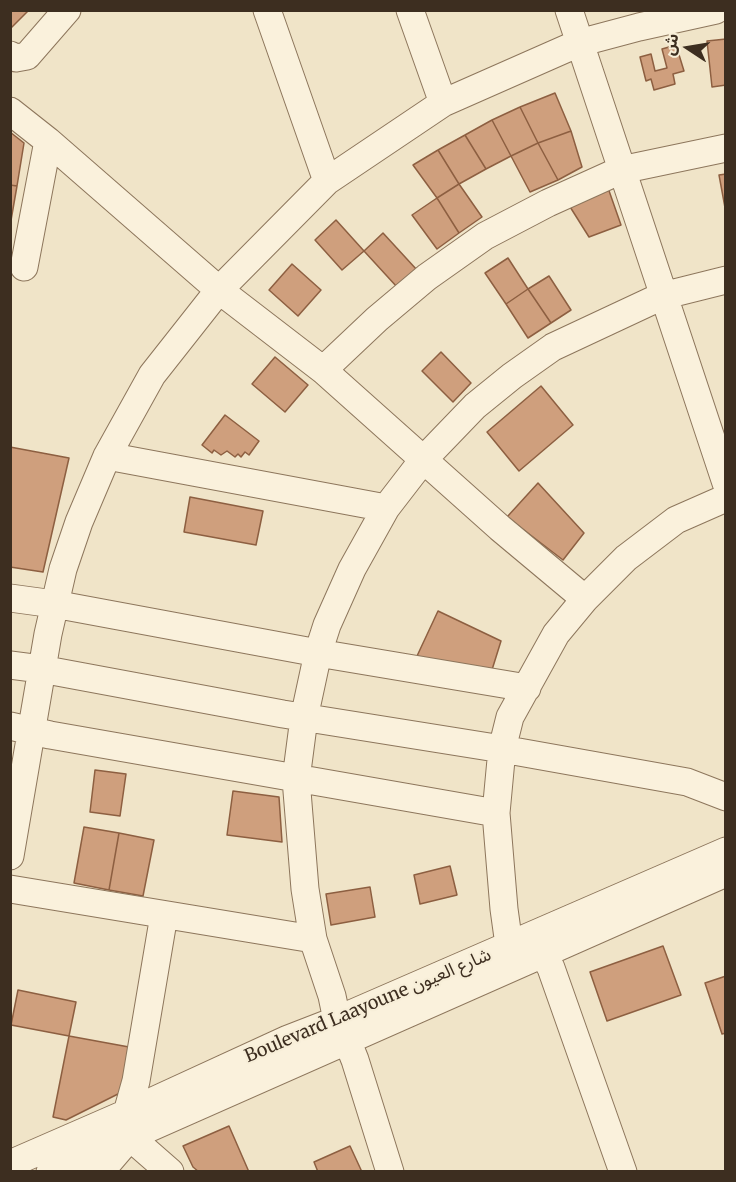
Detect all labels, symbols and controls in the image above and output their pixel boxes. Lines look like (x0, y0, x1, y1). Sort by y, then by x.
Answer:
north arrow (658, 18, 718, 78)
text: ش (658, 31, 682, 57)
street label: Boulevard Laayoune شارع العيون (242, 944, 494, 1068)

